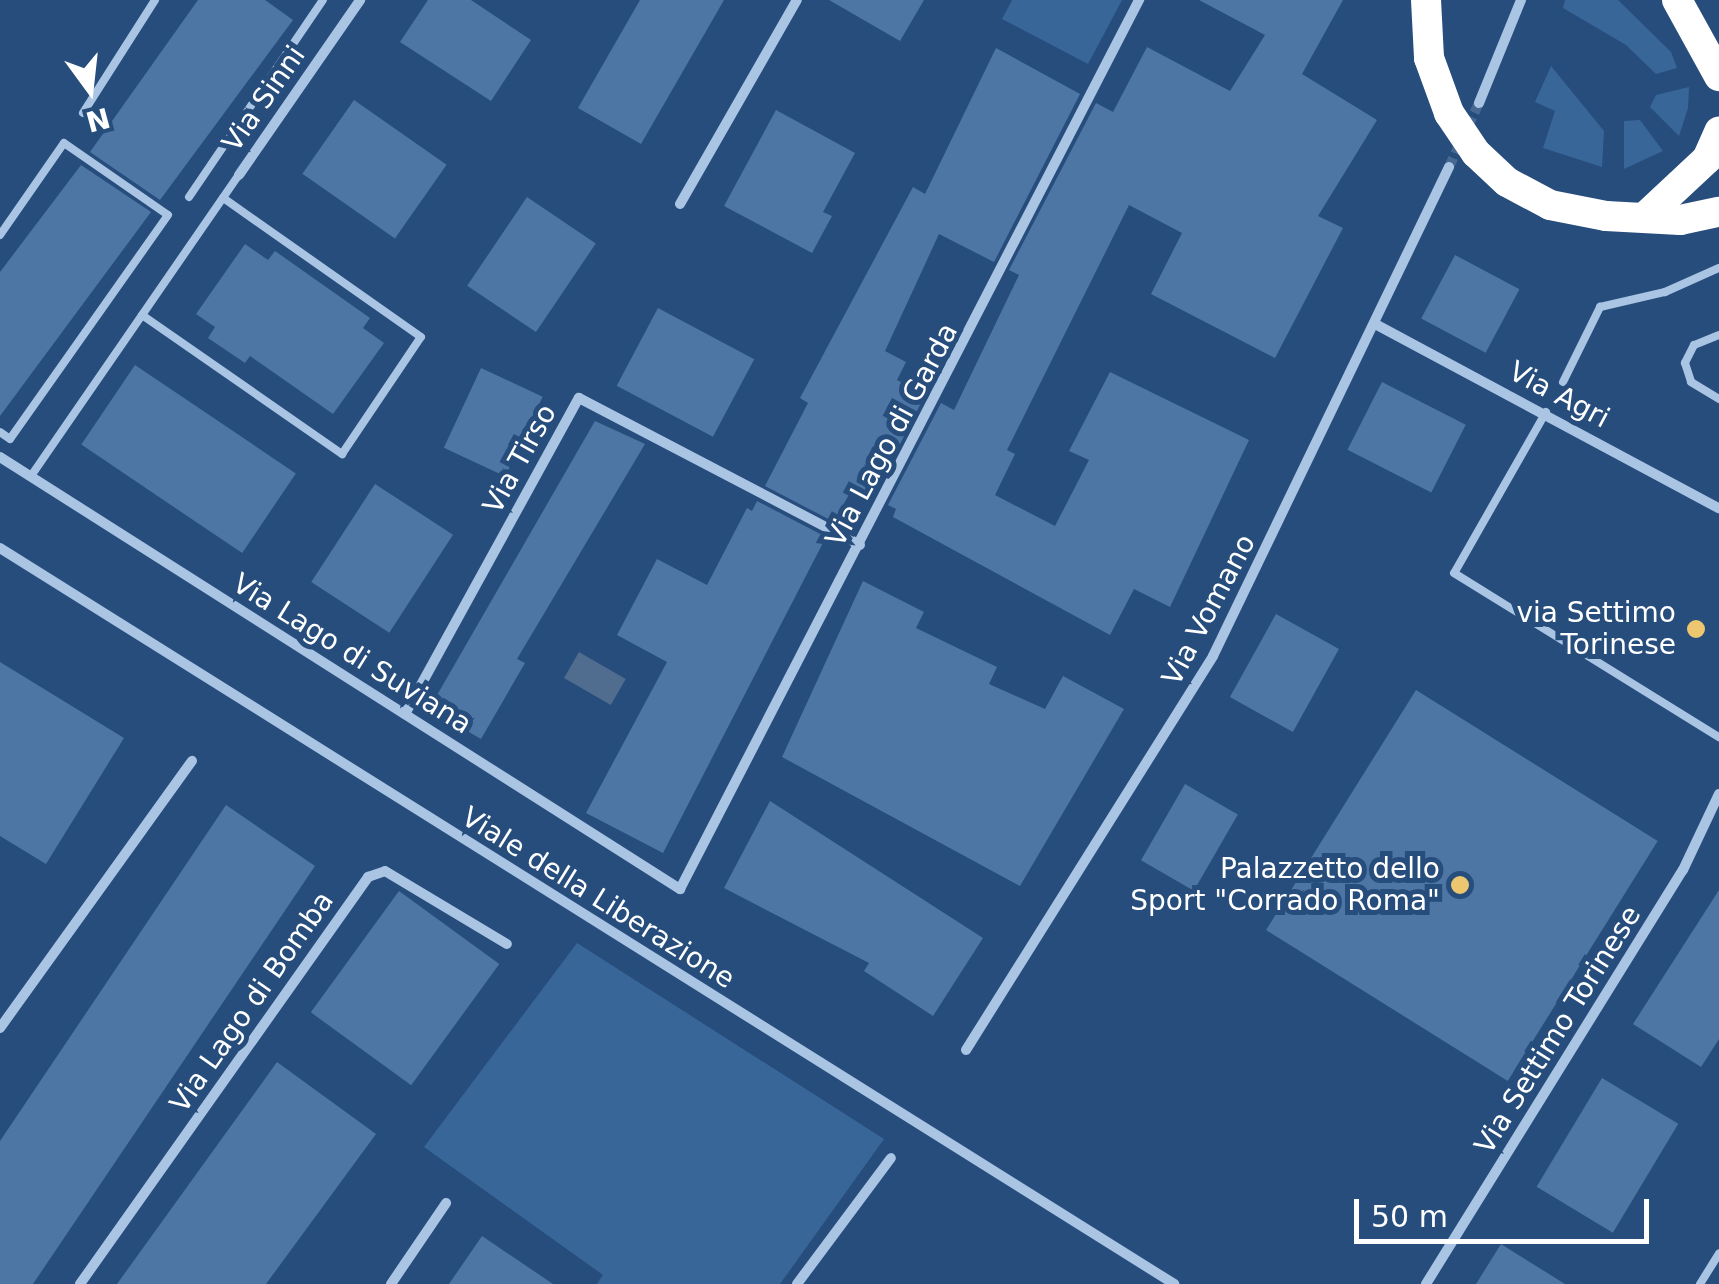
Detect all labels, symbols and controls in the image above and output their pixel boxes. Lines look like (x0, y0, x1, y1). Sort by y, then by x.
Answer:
north arrow (40, 40, 140, 140)
street label: Via Sinni (215, 40, 313, 158)
text: N (82, 100, 113, 138)
street label: Via Lago di Garda (819, 318, 965, 552)
street label: Via Agri (1503, 355, 1615, 435)
street label: Via Tirso (476, 399, 564, 519)
street label: Via Vomano (1155, 529, 1263, 691)
street label: Via Lago di Suviana (226, 567, 478, 741)
place label: via Settimo Torinese (1516, 596, 1676, 662)
marker: via Settimo Torinese (1685, 618, 1707, 640)
street label: Viale della Liberazione (455, 800, 741, 996)
place label: Palazzetto dello Sport "Corrado Roma" (1130, 852, 1440, 918)
marker: Palazzetto dello Sport "Corrado Roma" (1449, 874, 1471, 896)
street label: Via Lago di Bomba (163, 885, 341, 1119)
street label: Via Settimo Torinese (1468, 900, 1648, 1160)
scale bar (1359, 1179, 1654, 1241)
text: 50 m (1371, 1199, 1448, 1234)

